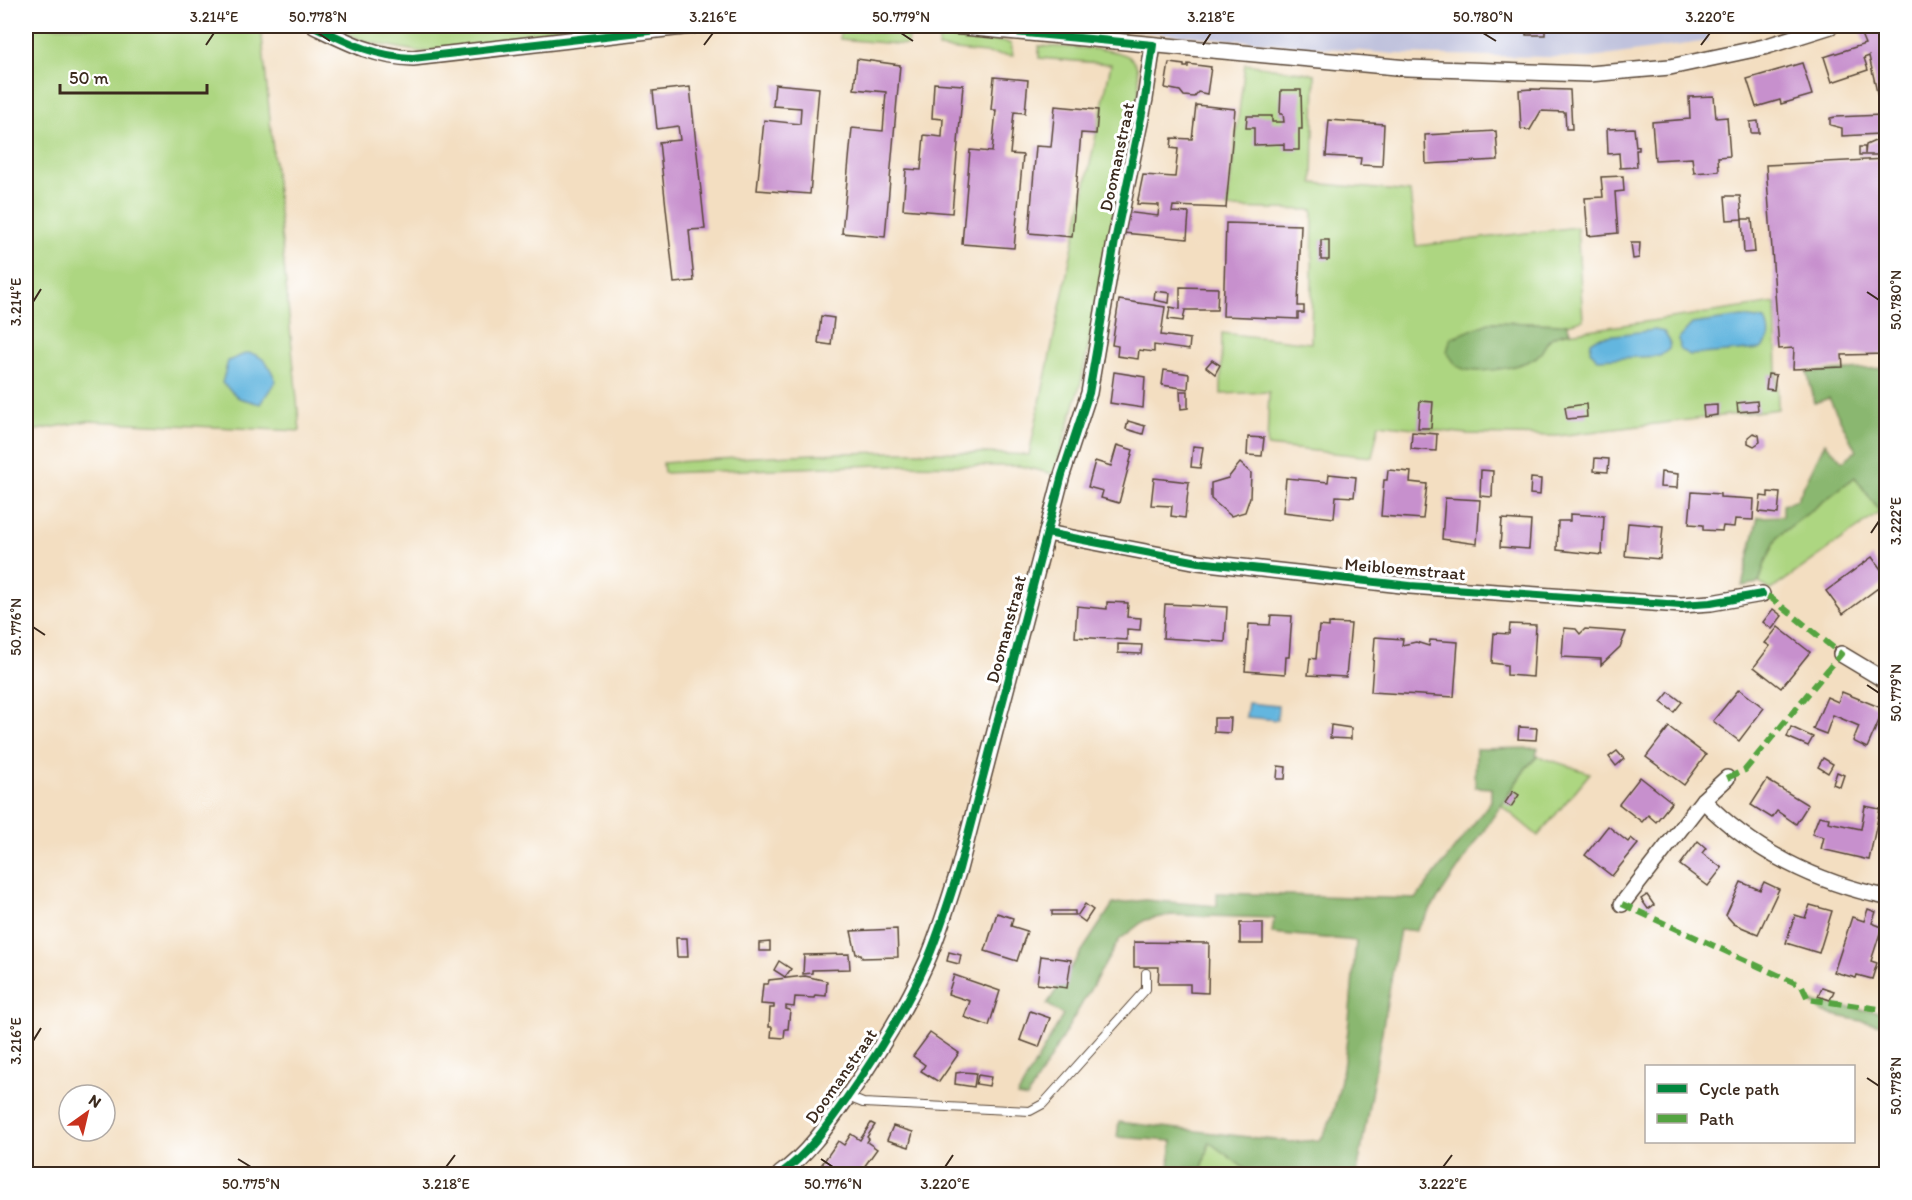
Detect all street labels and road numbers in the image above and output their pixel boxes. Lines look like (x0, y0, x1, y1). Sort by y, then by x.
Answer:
street label: Doomanstraat (1095, 100, 1139, 214)
street label: Meibloemstraat (1343, 553, 1467, 585)
street label: Doomanstraat (981, 572, 1031, 685)
street label: Doomanstraat (800, 1024, 882, 1128)

